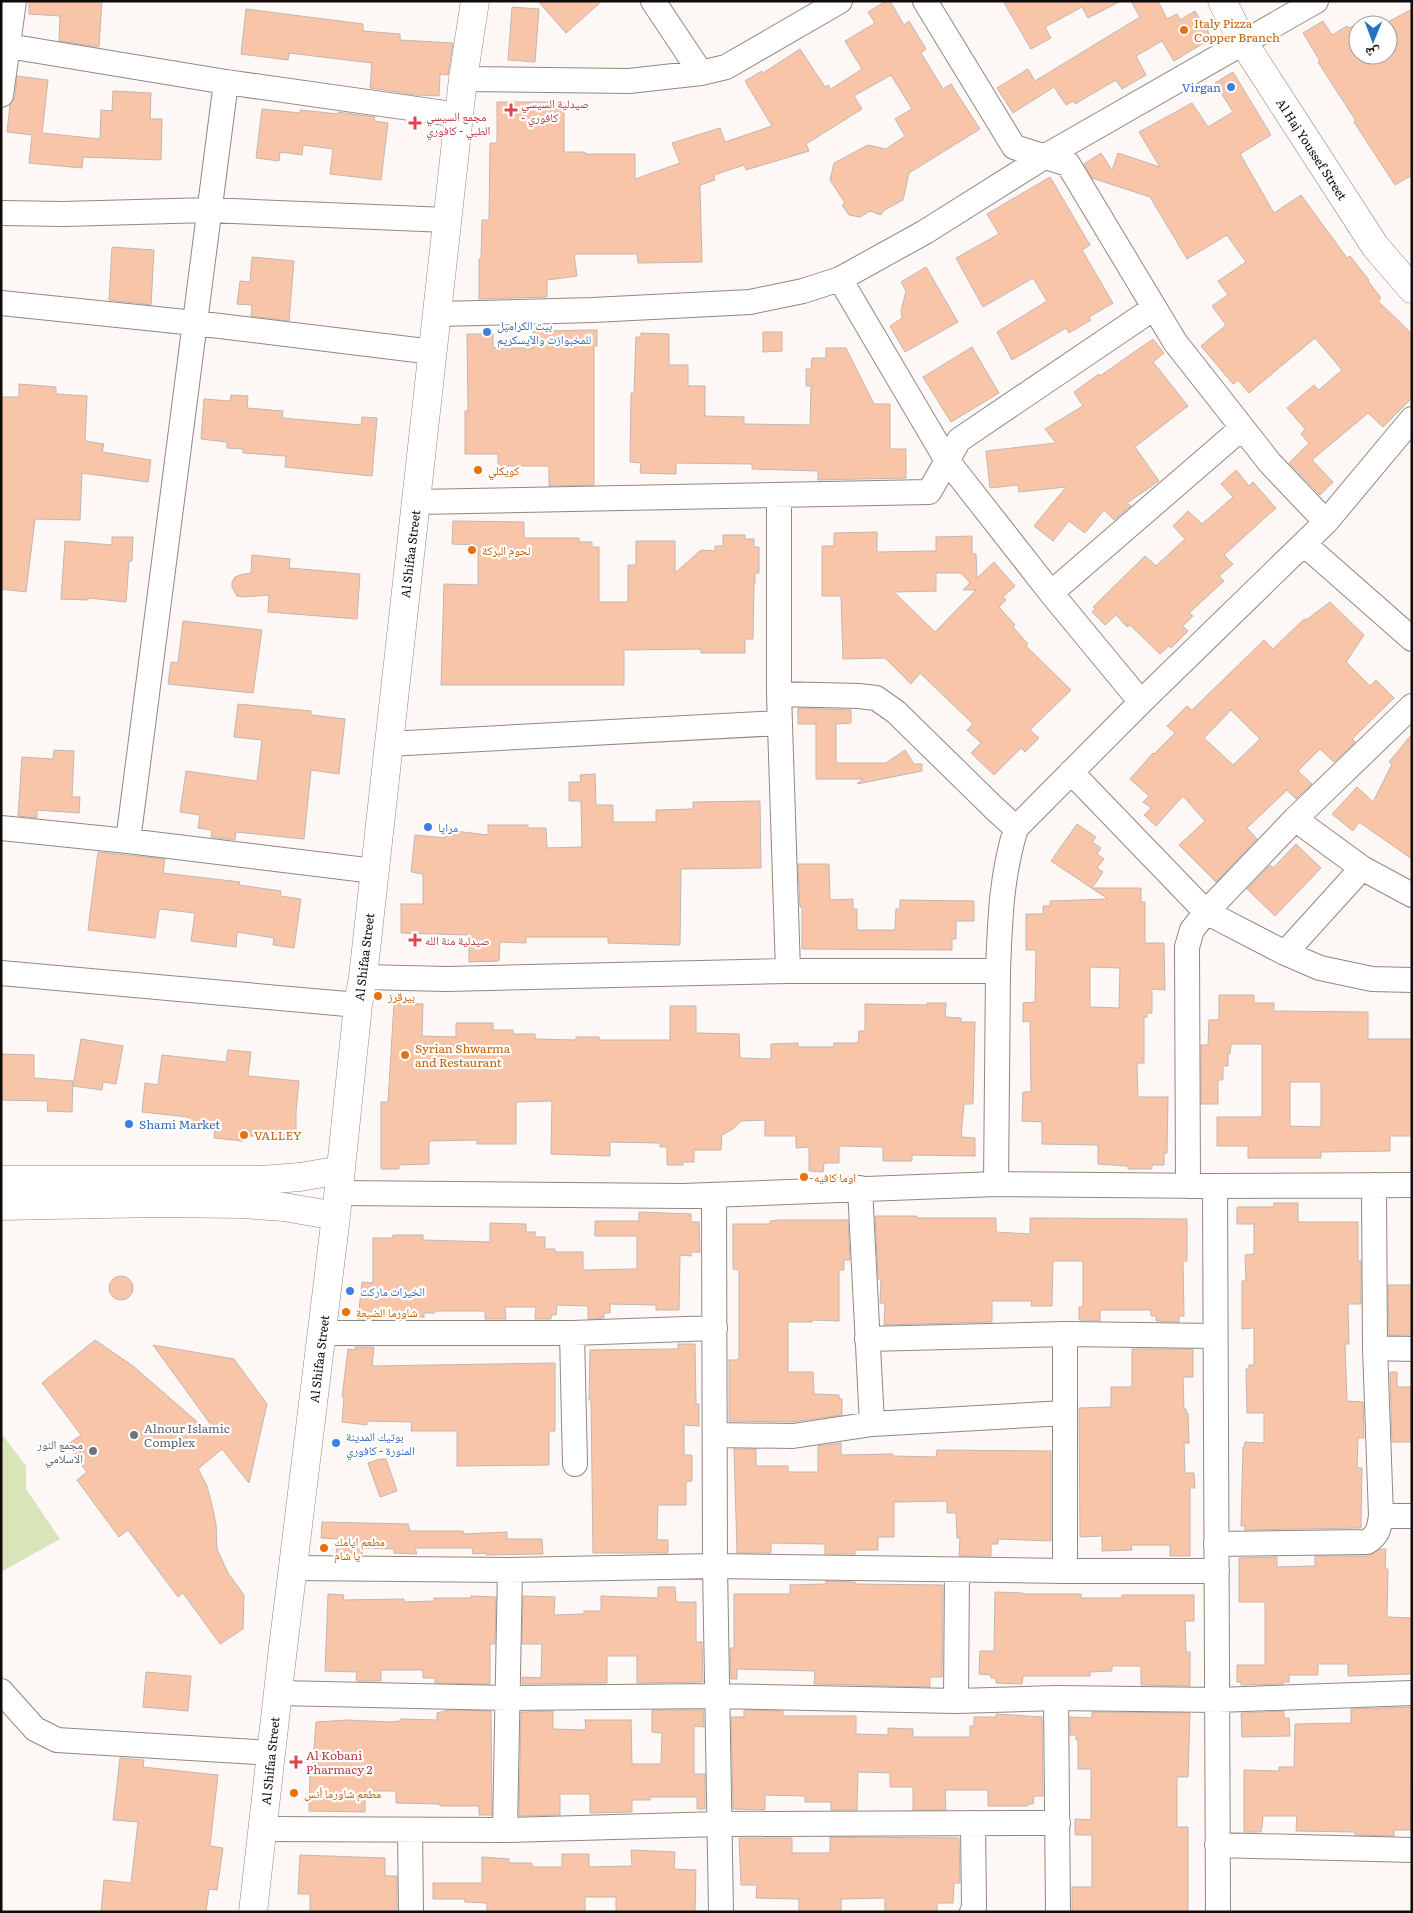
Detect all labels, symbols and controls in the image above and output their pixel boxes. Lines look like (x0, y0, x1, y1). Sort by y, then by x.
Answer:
place label: Italy Pizza Copper Branch (1194, 14, 1280, 46)
north arrow (1348, 15, 1398, 65)
marker: Italy Pizza Copper Branch (1178, 24, 1190, 36)
text: ش (1365, 44, 1380, 64)
place label: Virgan (1182, 78, 1221, 96)
marker: Virgan (1225, 81, 1237, 93)
place label: صيدلية السيسي - كافوري (521, 94, 589, 128)
street label: Al Haj Youssef Street (1272, 95, 1352, 204)
marker: صيدلية السيسي - كافوري (505, 104, 517, 116)
place label: مجمع السيسي الطبي - كافوري (426, 107, 491, 141)
marker: مجمع السيسي الطبي - كافوري (408, 116, 422, 130)
place label: بيت الكراميل للمخبوازت والآيسكريم (497, 316, 591, 348)
marker: بيت الكراميل للمخبوازت والآيسكريم (481, 326, 493, 338)
place label: كويكلي (488, 461, 519, 481)
marker: كويكلي (472, 464, 484, 476)
street label: Al Shifaa Street (396, 509, 424, 599)
place label: لحوم البركة (482, 541, 531, 559)
marker: لحوم البركة (466, 544, 478, 556)
place label: مرايا (438, 818, 458, 836)
marker: مرايا (422, 821, 434, 833)
street label: Al Shifaa Street (350, 912, 378, 1002)
place label: صيدلية منة الله (425, 931, 490, 949)
marker: صيدلية منة الله (409, 934, 421, 946)
place label: بيرقرز (387, 987, 415, 1005)
marker: بيرقرز (372, 990, 384, 1002)
place label: Syrian Shwarma and Restaurant (415, 1039, 511, 1071)
marker: Syrian Shwarma and Restaurant (399, 1049, 411, 1061)
place label: Shami Market (139, 1115, 220, 1133)
marker: Shami Market (123, 1118, 135, 1130)
place label: VALLEY (254, 1126, 302, 1144)
marker: VALLEY (238, 1129, 250, 1141)
place label: اوما كافيه (814, 1168, 856, 1186)
marker: اوما كافيه (798, 1171, 810, 1183)
place label: الخيرات ماركت (360, 1282, 425, 1300)
marker: الخيرات ماركت (344, 1285, 356, 1297)
place label: شاورما الضيعة (356, 1303, 418, 1321)
marker: شاورما الضيعة (340, 1306, 352, 1318)
street label: Al Shifaa Street (305, 1314, 333, 1404)
place label: Alnour Islamic Complex (144, 1419, 230, 1451)
place label: بوتيك المدينة المنورة - كافوري (346, 1427, 415, 1461)
marker: Alnour Islamic Complex (128, 1429, 140, 1441)
place label: مجمع النور الاسلامي (36, 1435, 83, 1469)
marker: بوتيك المدينة المنورة - كافوري (330, 1437, 342, 1449)
marker: مجمع النور الاسلامي (87, 1445, 99, 1457)
place label: مطعم ايامك يا شام (334, 1532, 385, 1564)
marker: مطعم ايامك يا شام (318, 1542, 330, 1554)
street label: Al Shifaa Street (256, 1716, 284, 1806)
place label: Al Kobani Pharmacy 2 (306, 1746, 373, 1778)
marker: Al Kobani Pharmacy 2 (290, 1756, 302, 1768)
place label: مطعم شاورما أنس (304, 1784, 381, 1802)
marker: مطعم شاورما أنس (288, 1787, 300, 1799)

